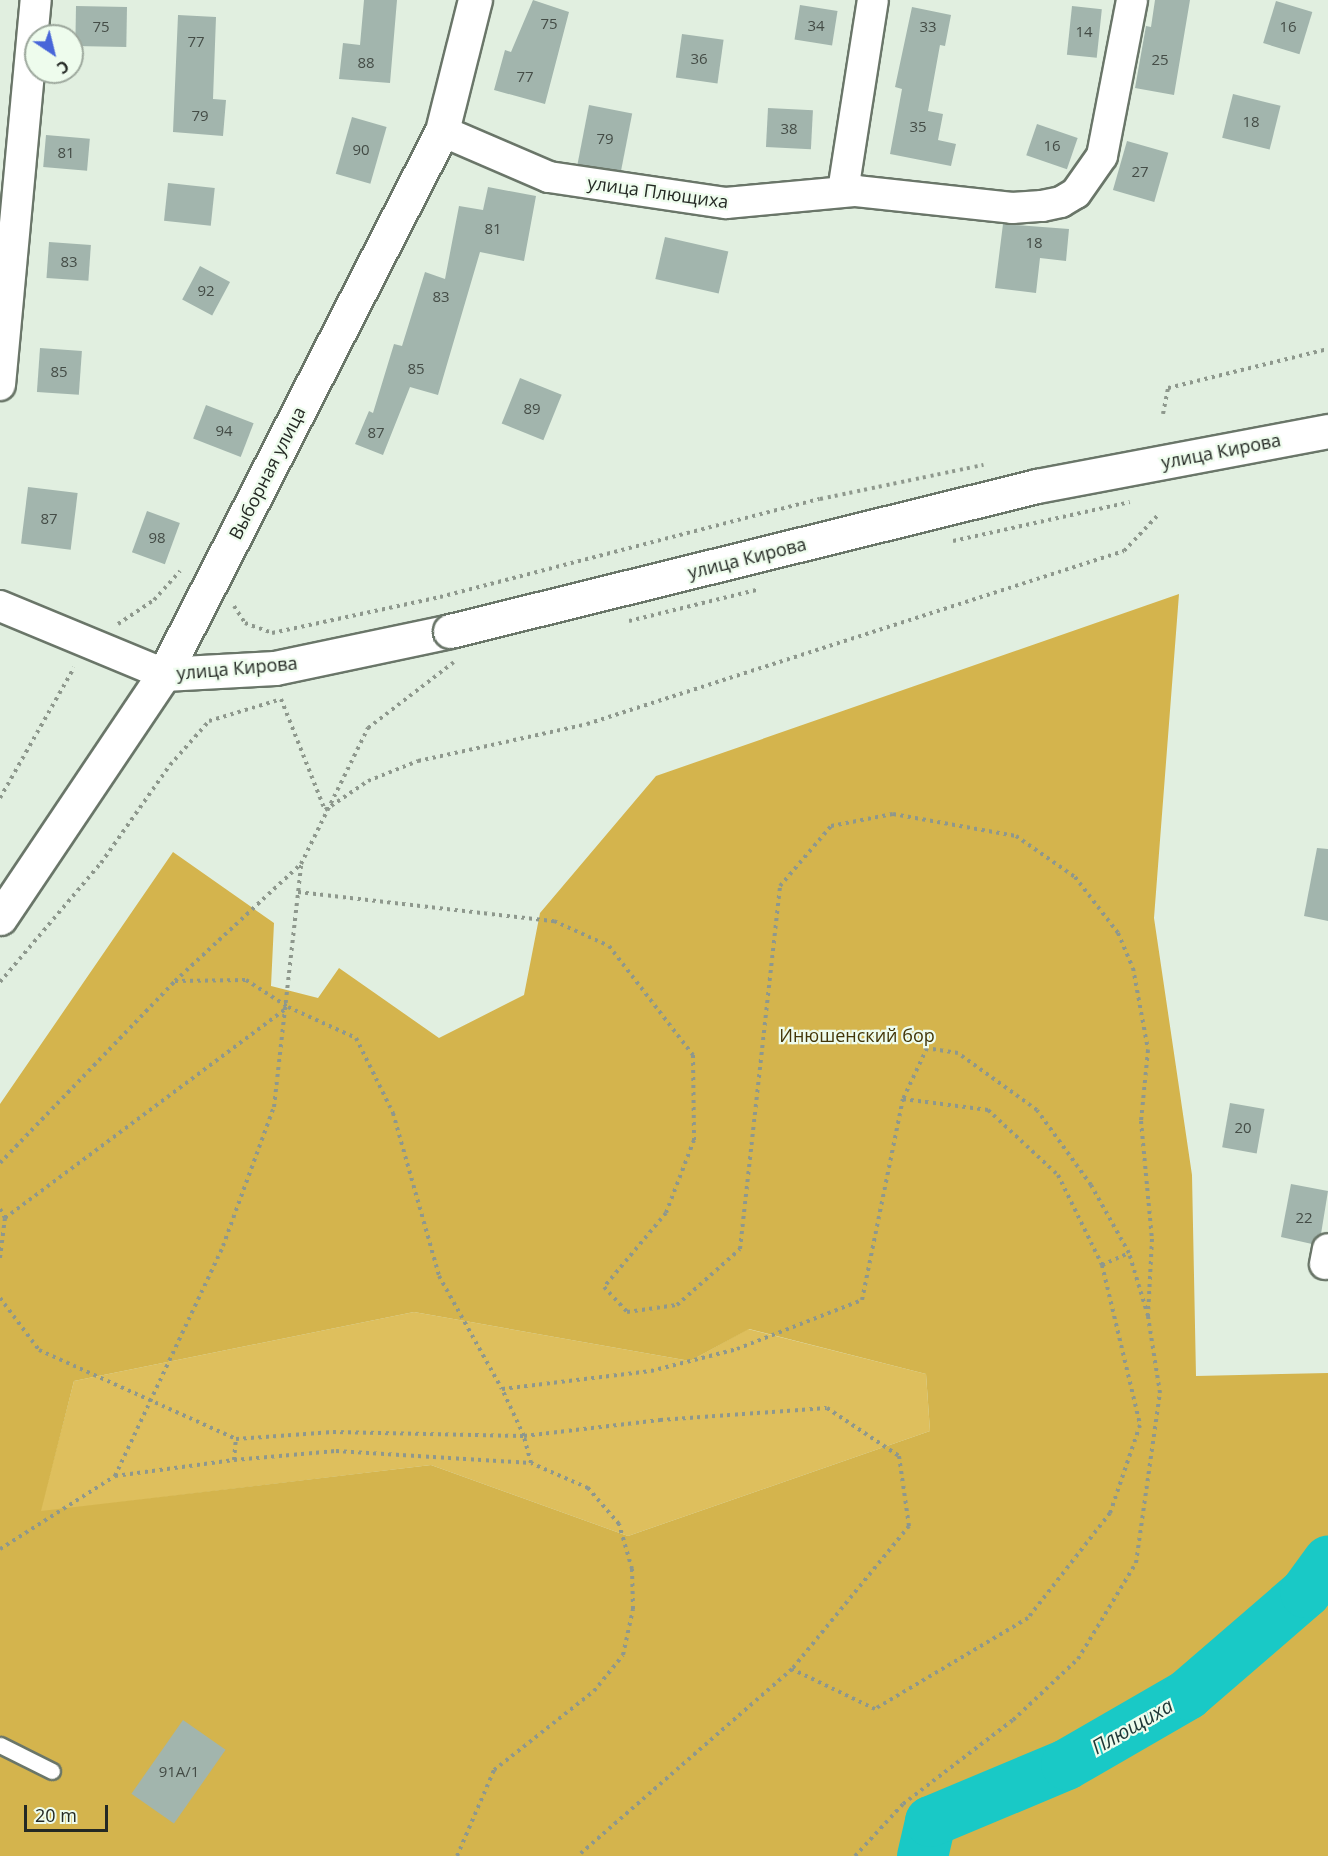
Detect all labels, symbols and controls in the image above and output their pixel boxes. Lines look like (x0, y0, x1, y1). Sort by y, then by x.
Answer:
house number: 75 (540, 15, 558, 33)
house number: 34 (807, 17, 825, 35)
house number: 75 (92, 18, 110, 36)
house number: 33 (919, 18, 937, 36)
house number: 16 (1279, 18, 1297, 36)
house number: 14 (1075, 23, 1093, 41)
north arrow (24, 24, 84, 84)
house number: 77 (187, 33, 205, 51)
house number: 36 (690, 50, 708, 68)
house number: 25 (1151, 51, 1169, 69)
house number: 88 (357, 54, 375, 72)
text: С (53, 55, 74, 79)
house number: 77 (516, 68, 534, 86)
house number: 79 (191, 107, 209, 125)
house number: 18 (1242, 113, 1260, 131)
house number: 35 (909, 118, 927, 136)
house number: 38 (780, 120, 798, 138)
house number: 79 (596, 130, 614, 148)
house number: 16 (1043, 137, 1061, 155)
house number: 90 (352, 141, 370, 159)
house number: 81 (57, 144, 75, 162)
house number: 27 (1131, 163, 1149, 181)
street label: улица Плющиха (586, 171, 730, 213)
house number: 81 (484, 220, 502, 238)
house number: 18 (1025, 234, 1043, 252)
house number: 83 (60, 253, 78, 271)
house number: 92 (197, 282, 215, 300)
house number: 83 (432, 288, 450, 306)
house number: 85 (407, 360, 425, 378)
house number: 85 (50, 363, 68, 381)
house number: 89 (523, 400, 541, 418)
street label: Выборная улица (224, 403, 310, 543)
house number: 94 (215, 422, 233, 440)
house number: 87 (367, 424, 385, 442)
street label: улица Кирова (1159, 429, 1283, 473)
house number: 87 (40, 510, 58, 528)
house number: 98 (148, 529, 166, 547)
street label: улица Кирова (686, 533, 808, 583)
street label: улица Кирова (176, 652, 298, 684)
park label: Инюшенский бор (779, 1024, 935, 1046)
house number: 20 (1234, 1119, 1252, 1137)
house number: 22 (1295, 1209, 1313, 1227)
water label: Плющиха (1087, 1693, 1177, 1759)
house number: 91А/1 (159, 1763, 199, 1781)
scale bar (27, 1793, 111, 1831)
text: 20 m (35, 1803, 77, 1827)

